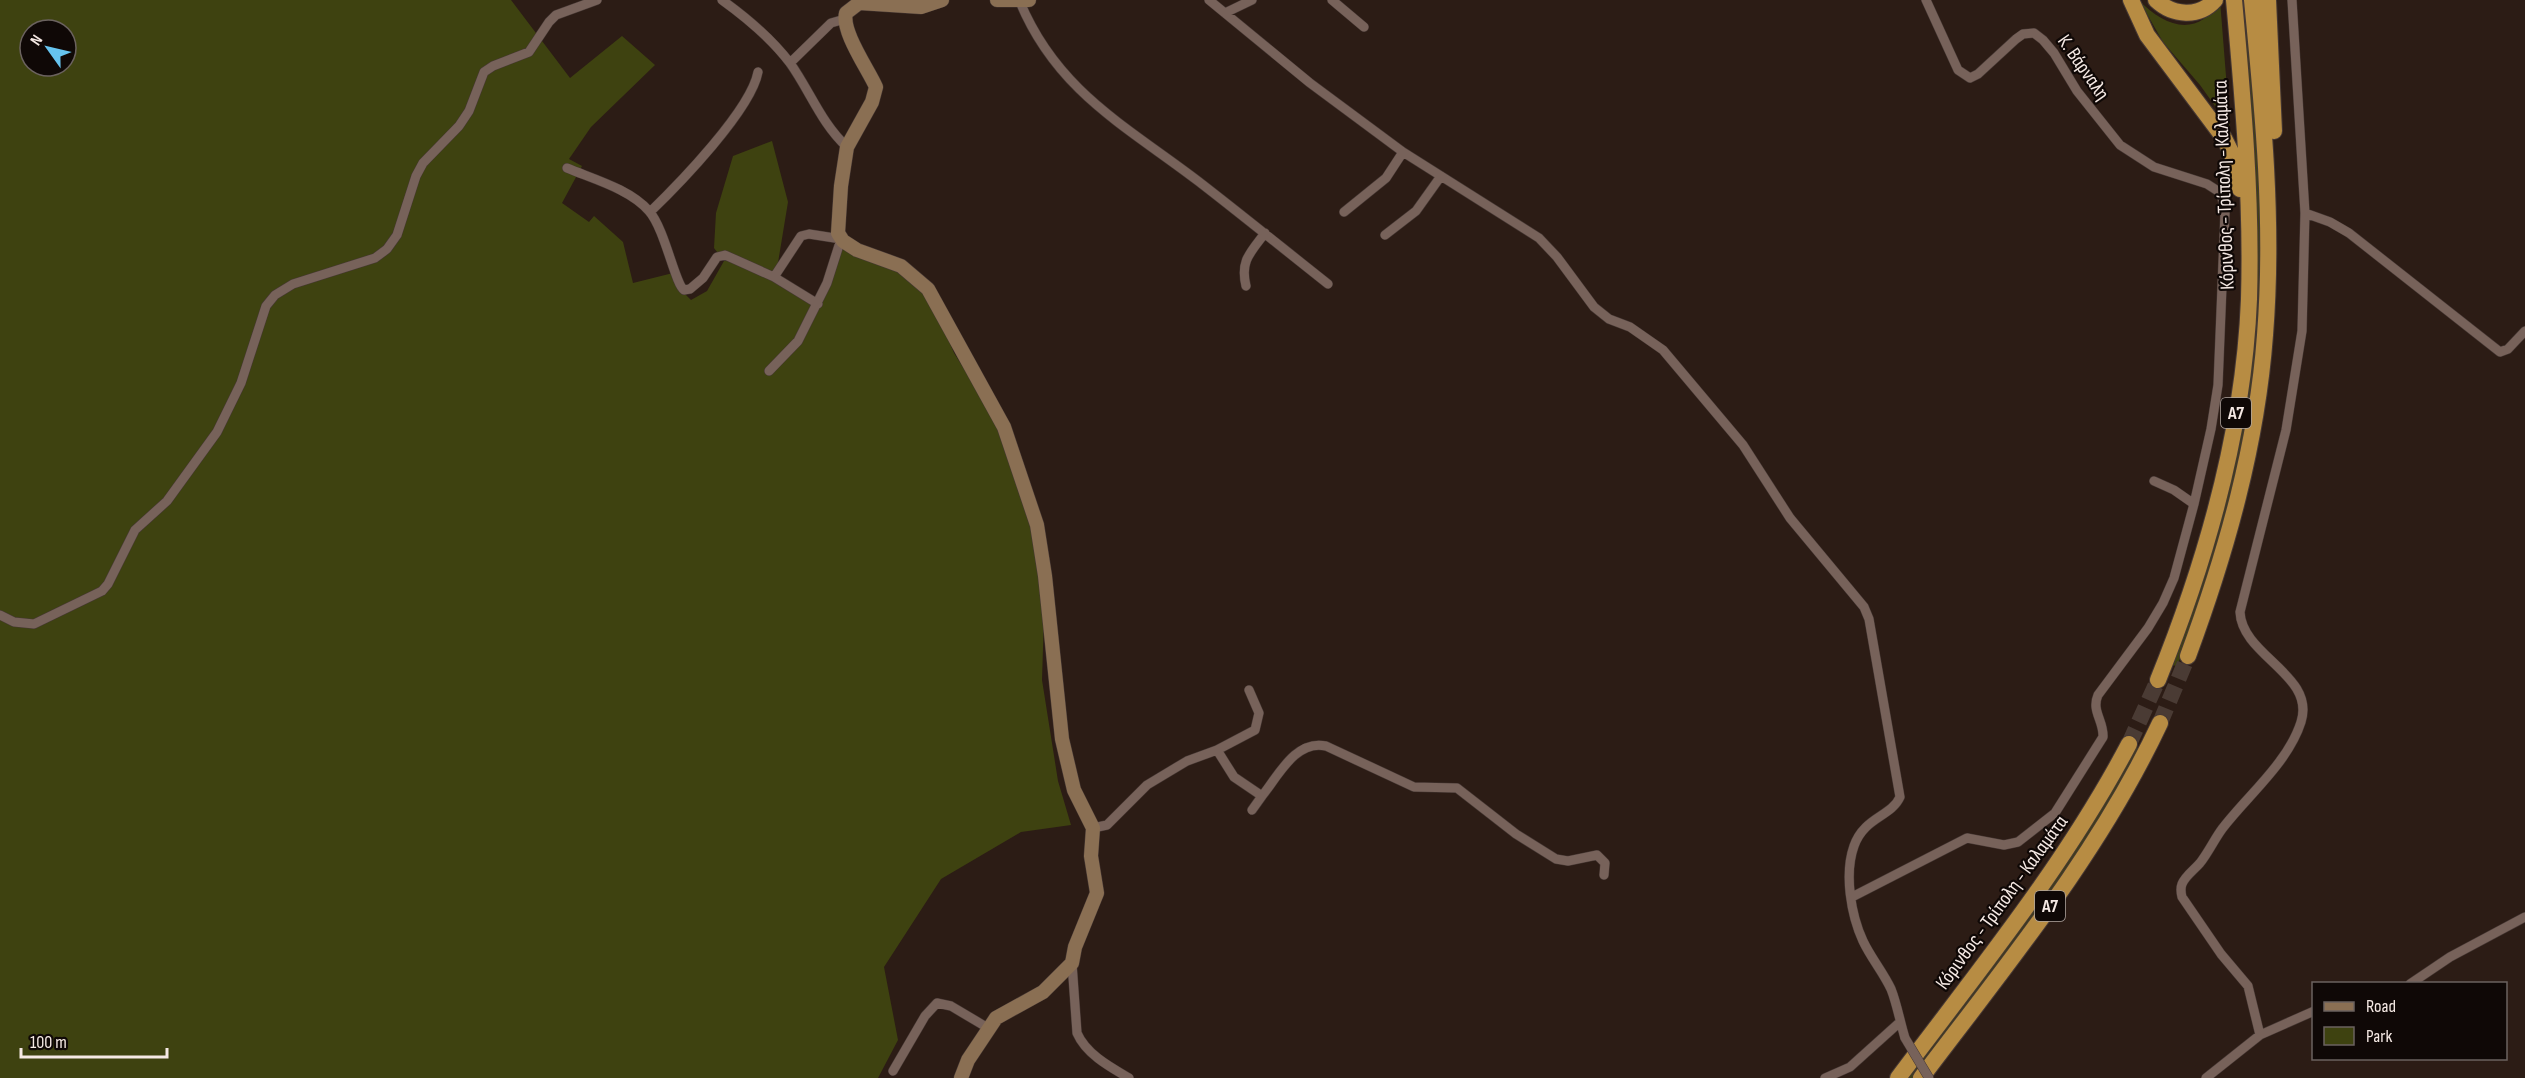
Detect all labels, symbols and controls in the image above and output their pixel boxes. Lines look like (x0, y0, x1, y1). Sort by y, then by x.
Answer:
north arrow (18, 18, 78, 78)
street label: Κ. Βάρναλη (2052, 30, 2114, 105)
text: N (27, 32, 47, 49)
street label: Κόρινθος - Τρίπολη - Καλαμάτα (2208, 79, 2240, 290)
road number: Α7 (2221, 398, 2251, 428)
street label: Κόρινθος - Τρίπολη - Καλαμάτα (1931, 810, 2073, 994)
road number: Α7 (2035, 891, 2065, 921)
legend (2312, 982, 2507, 1060)
text: Road (2366, 996, 2396, 1017)
scale bar (21, 1021, 166, 1059)
text: Park (2366, 1026, 2392, 1047)
text: 100 m (30, 1032, 67, 1053)

